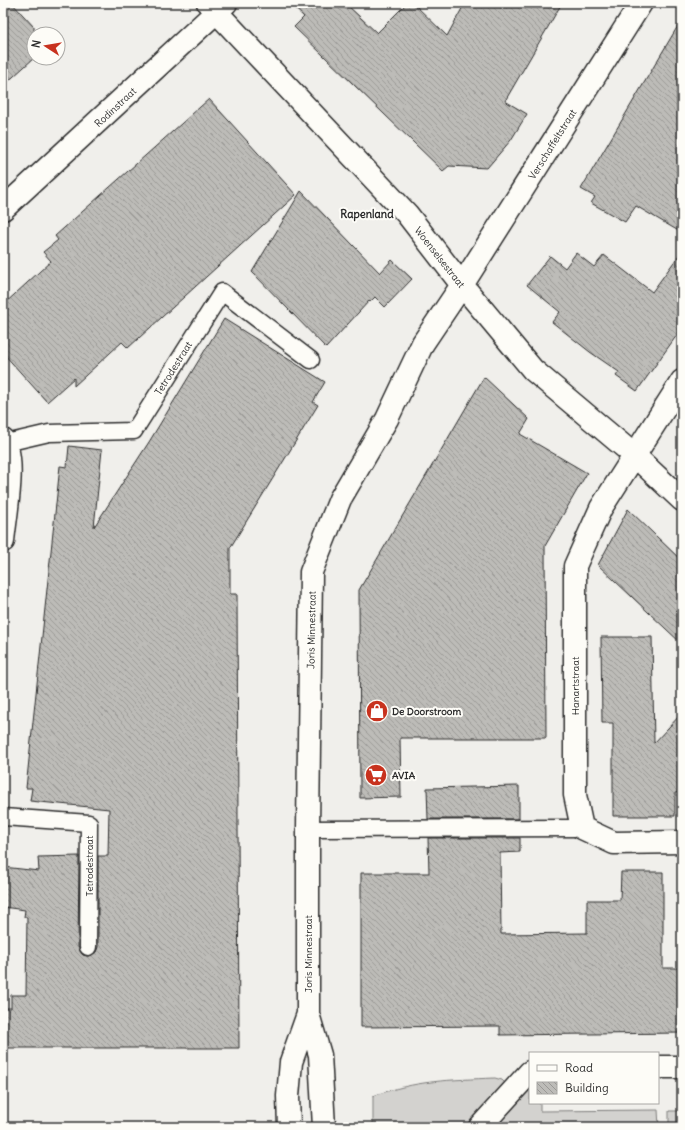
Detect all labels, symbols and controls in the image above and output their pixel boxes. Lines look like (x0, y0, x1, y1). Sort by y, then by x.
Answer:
north arrow (26, 26, 66, 66)
text: N (29, 39, 44, 49)
street label: Rodinstraat (92, 84, 139, 130)
street label: Verschaffeltstraat (526, 106, 580, 182)
district label: Rapenland (340, 207, 394, 222)
street label: Woenselsestraat (412, 224, 468, 291)
street label: Tetrodestraat (152, 339, 195, 397)
street label: Joris Minnestraat (304, 590, 319, 669)
street label: Hanartstraat (569, 656, 582, 715)
shop icon: De Doorstroom (364, 698, 390, 724)
place label: De Doorstroom (392, 705, 461, 718)
supermarket icon: AVIA (363, 762, 389, 788)
place label: AVIA (392, 769, 416, 782)
street label: Tetrodestraat (83, 835, 96, 896)
street label: Joris Minnestraat (302, 914, 315, 993)
legend (529, 1052, 659, 1104)
text: Road (565, 1060, 593, 1075)
text: Building (565, 1080, 609, 1095)

